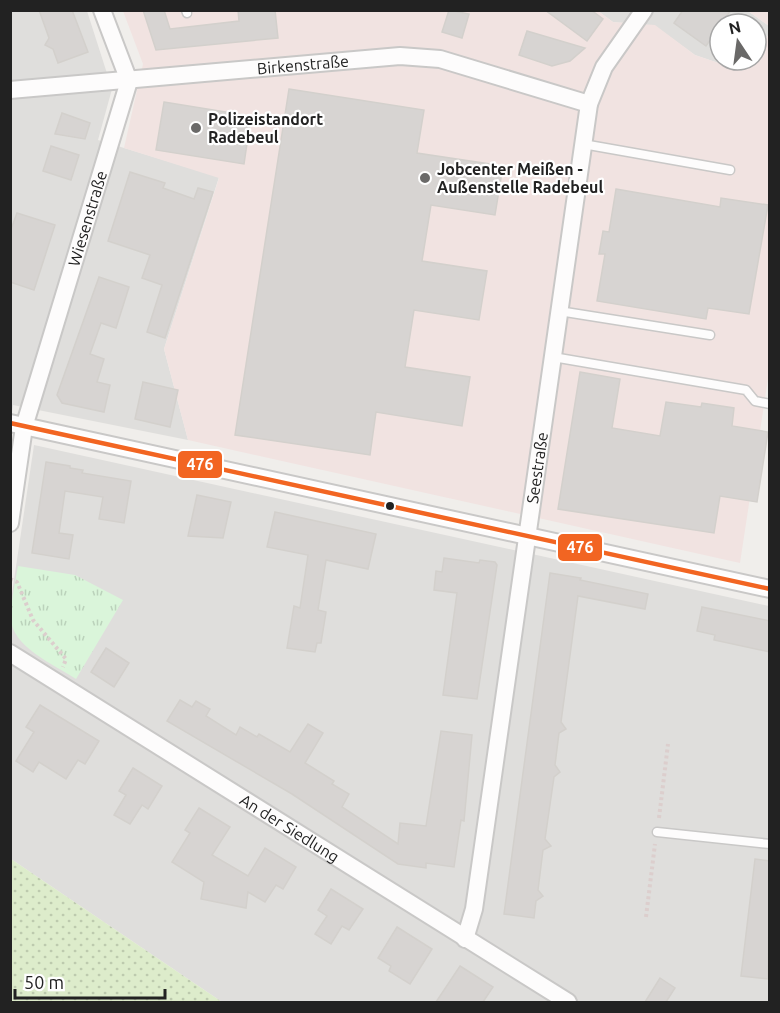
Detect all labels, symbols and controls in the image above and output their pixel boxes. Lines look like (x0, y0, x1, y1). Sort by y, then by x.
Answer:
north arrow (708, 12, 768, 72)
text: N (727, 17, 742, 37)
street label: Birkenstraße (256, 52, 349, 77)
place label: Polizeistandort Radebeul (208, 110, 323, 146)
marker: Polizeistandort Radebeul (189, 121, 203, 135)
place label: Jobcenter Meißen - Außenstelle Radebeul (437, 160, 603, 196)
street label: Wiesenstraße (64, 169, 110, 268)
marker: Jobcenter Meißen - Außenstelle Radebeul (418, 171, 432, 185)
street label: Seestraße (523, 431, 551, 505)
line badge: 476 (177, 450, 223, 479)
text: 476 (186, 455, 214, 473)
unlabelled marker (384, 500, 396, 512)
line badge: 476 (557, 533, 603, 562)
text: 476 (566, 538, 594, 556)
street label: An der Siedlung (237, 790, 343, 866)
scale bar (15, 962, 165, 1000)
text: 50 m (24, 972, 64, 992)

